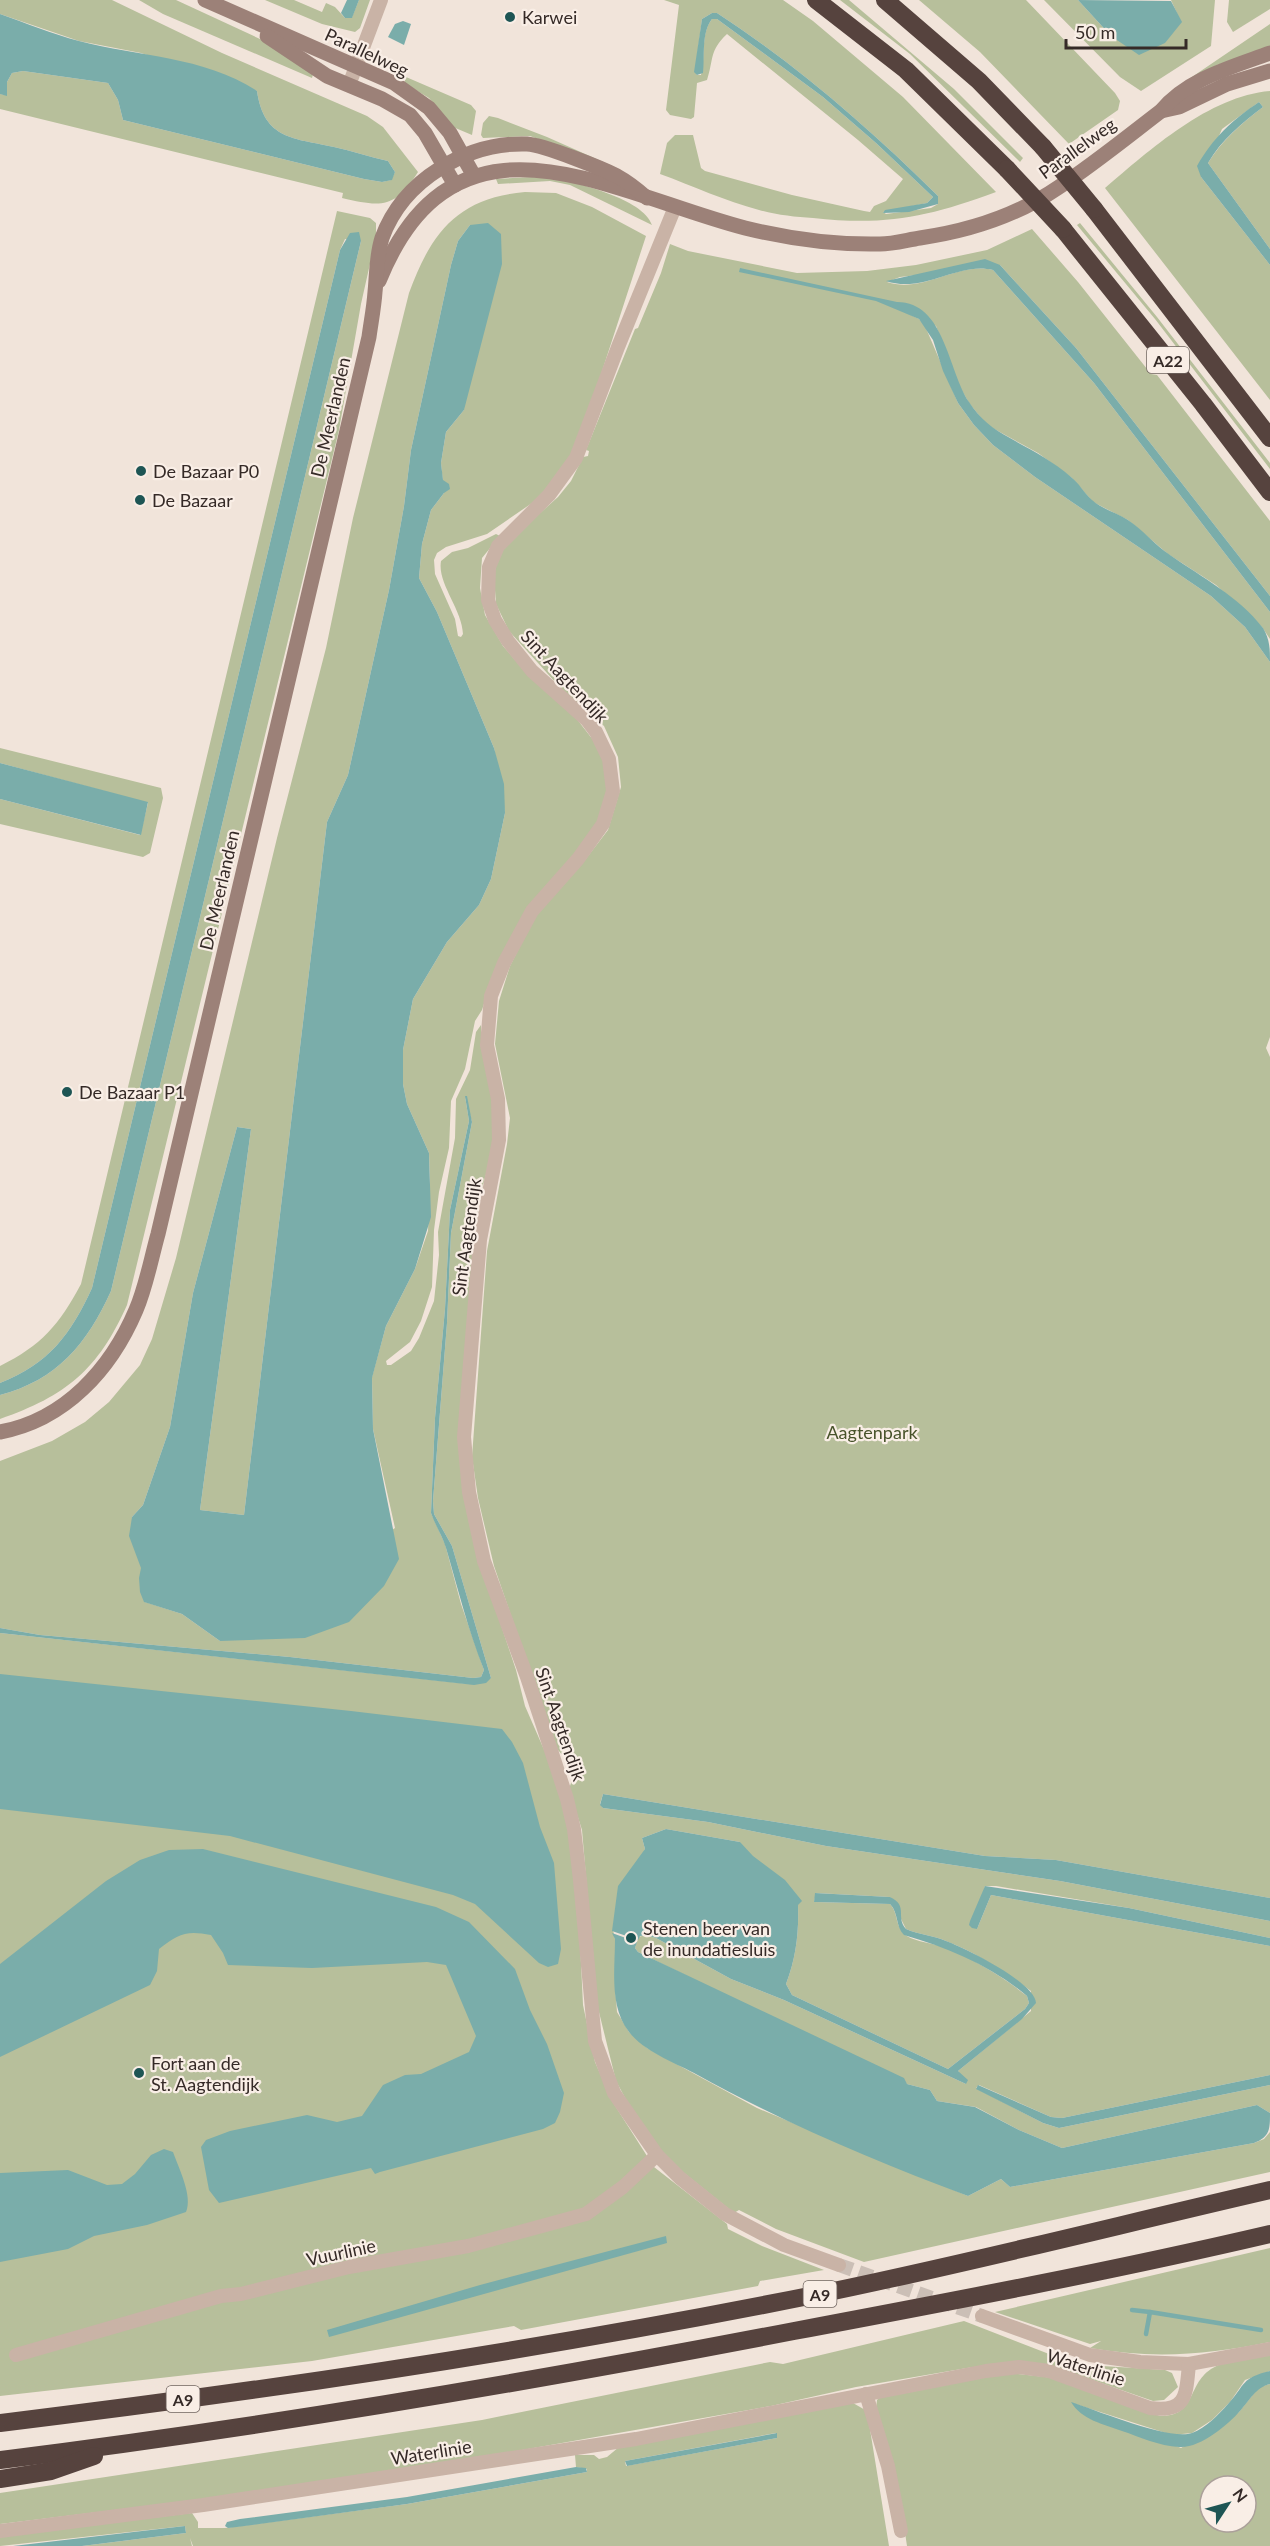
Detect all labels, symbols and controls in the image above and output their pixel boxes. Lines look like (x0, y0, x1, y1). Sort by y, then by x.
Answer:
place label: Karwei (522, 6, 577, 28)
marker: Karwei (503, 10, 517, 24)
scale bar (1066, 12, 1186, 50)
text: 50 m (1075, 21, 1115, 43)
street label: Parallelweg (322, 23, 412, 81)
street label: Parallelweg (1034, 113, 1120, 183)
road number: A22 (1147, 347, 1189, 373)
street label: De Meerlanden (305, 355, 355, 479)
place label: De Bazaar P0 (153, 460, 259, 482)
marker: De Bazaar P0 (134, 464, 148, 478)
place label: De Bazaar (152, 489, 233, 511)
marker: De Bazaar (133, 493, 147, 507)
street label: Sint Aagtendijk (516, 625, 614, 728)
street label: De Meerlanden (194, 828, 244, 952)
place label: De Bazaar P1 (79, 1081, 185, 1103)
marker: De Bazaar P1 (60, 1085, 74, 1099)
street label: Sint Aagtendijk (447, 1176, 485, 1297)
park label: Aagtenpark (826, 1421, 918, 1443)
street label: Sint Aagtendijk (531, 1664, 591, 1784)
place label: Stenen beer van de inundatiesluis (643, 1917, 776, 1960)
marker: Stenen beer van de inundatiesluis (624, 1931, 638, 1945)
place label: Fort aan de St. Aagtendijk (151, 2052, 260, 2095)
marker: Fort aan de St. Aagtendijk (132, 2066, 146, 2080)
street label: Vuurlinie (304, 2234, 378, 2270)
road number: A9 (804, 2281, 836, 2307)
street label: Waterlinie (1044, 2344, 1128, 2390)
road number: A9 (166, 2386, 200, 2412)
street label: Waterlinie (389, 2435, 473, 2469)
north arrow (1198, 2474, 1258, 2534)
text: N (1229, 2484, 1252, 2505)

